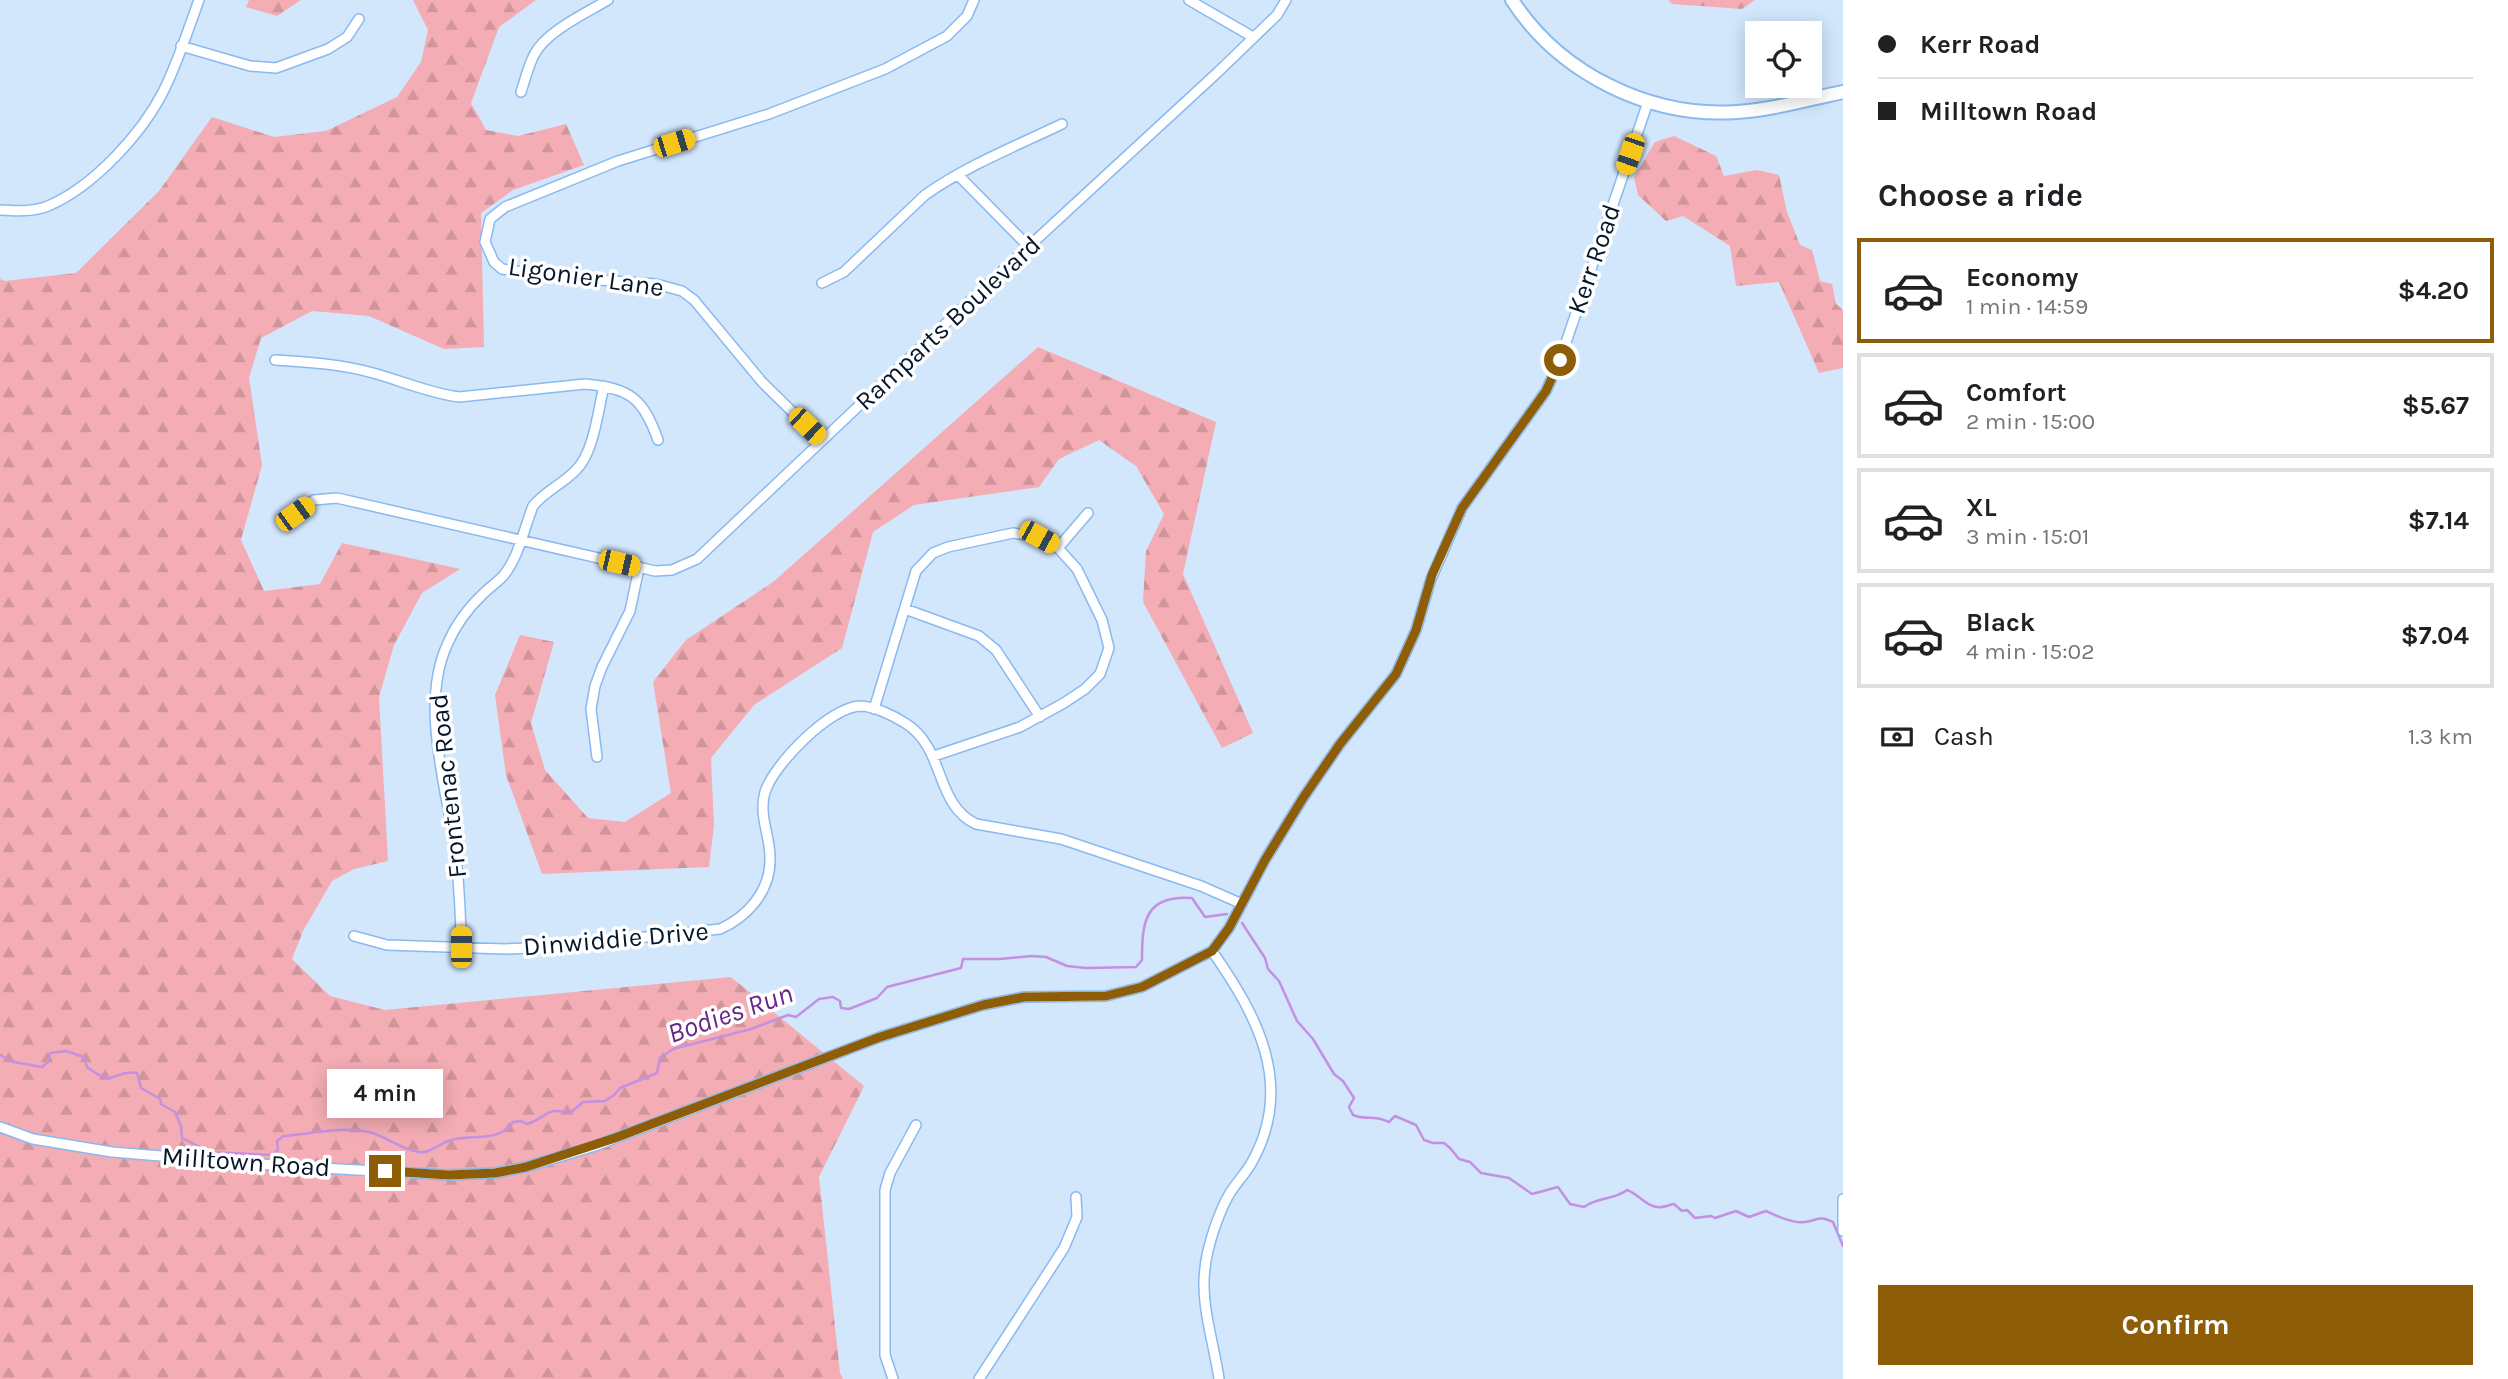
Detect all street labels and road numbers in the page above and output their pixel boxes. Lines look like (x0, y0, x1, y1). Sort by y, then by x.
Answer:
street label: Kerr Road (1561, 200, 1627, 318)
street label: Ramparts Boulevard (849, 229, 1047, 417)
street label: Ligonier Lane (506, 251, 666, 303)
street label: Frontenac Road (423, 692, 473, 880)
street label: Dinwiddie Drive (522, 915, 710, 963)
street label: Milltown Road (161, 1141, 331, 1183)

